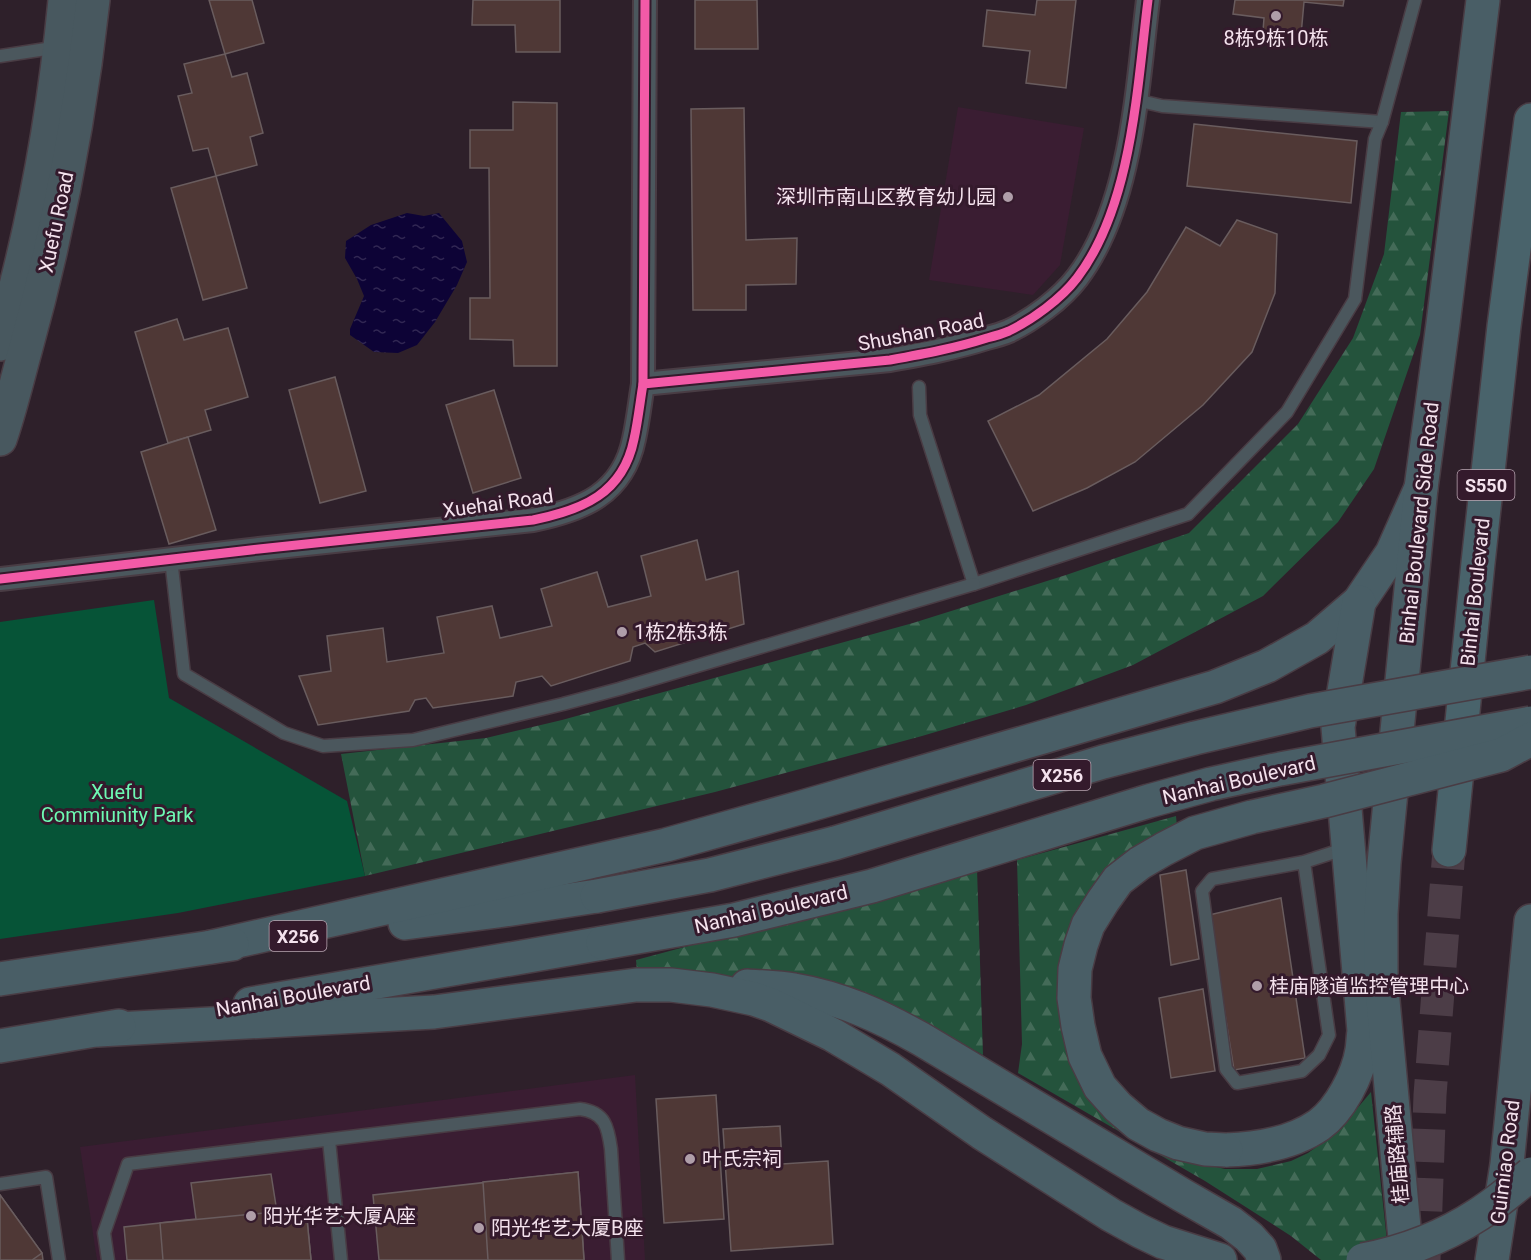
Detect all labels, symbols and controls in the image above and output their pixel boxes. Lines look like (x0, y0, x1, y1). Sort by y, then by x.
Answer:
marker: 8栋9栋10栋 (1269, 9, 1283, 23)
place label: 8栋9栋10栋 (1224, 26, 1328, 50)
street label: Xuefu Road (34, 169, 78, 275)
place label: 深圳市南山区教育幼儿园 (776, 185, 996, 209)
marker: 深圳市南山区教育幼儿园 (1001, 190, 1015, 204)
street label: Shushan Road (856, 308, 986, 356)
street label: Binhai Boulevard Side Road (1394, 401, 1444, 645)
road number: S550 (1458, 470, 1514, 500)
street label: Xuehai Road (441, 483, 555, 523)
street label: Binhai Boulevard (1455, 517, 1495, 667)
place label: 1栋2栋3栋 (634, 620, 728, 644)
marker: 1栋2栋3栋 (615, 625, 629, 639)
street label: Nanhai Boulevard (1160, 751, 1318, 809)
road number: X256 (1034, 760, 1090, 790)
park label: Xuefu Commiunity Park (41, 780, 194, 827)
street label: Nanhai Boulevard (692, 880, 850, 938)
road number: X256 (270, 921, 326, 951)
street label: Nanhai Boulevard (214, 971, 372, 1021)
place label: 桂庙隧道监控管理中心 (1269, 974, 1469, 998)
marker: 桂庙隧道监控管理中心 (1250, 979, 1264, 993)
street label: Guimiao Road (1485, 1098, 1525, 1226)
street label: 桂庙路辅路 (1381, 1103, 1413, 1205)
place label: 叶氏宗祠 (702, 1147, 782, 1171)
marker: 叶氏宗祠 (683, 1152, 697, 1166)
place label: 阳光华艺大厦A座 (263, 1204, 416, 1228)
marker: 阳光华艺大厦A座 (244, 1209, 258, 1223)
place label: 阳光华艺大厦B座 (491, 1216, 643, 1240)
marker: 阳光华艺大厦B座 (472, 1221, 486, 1235)

